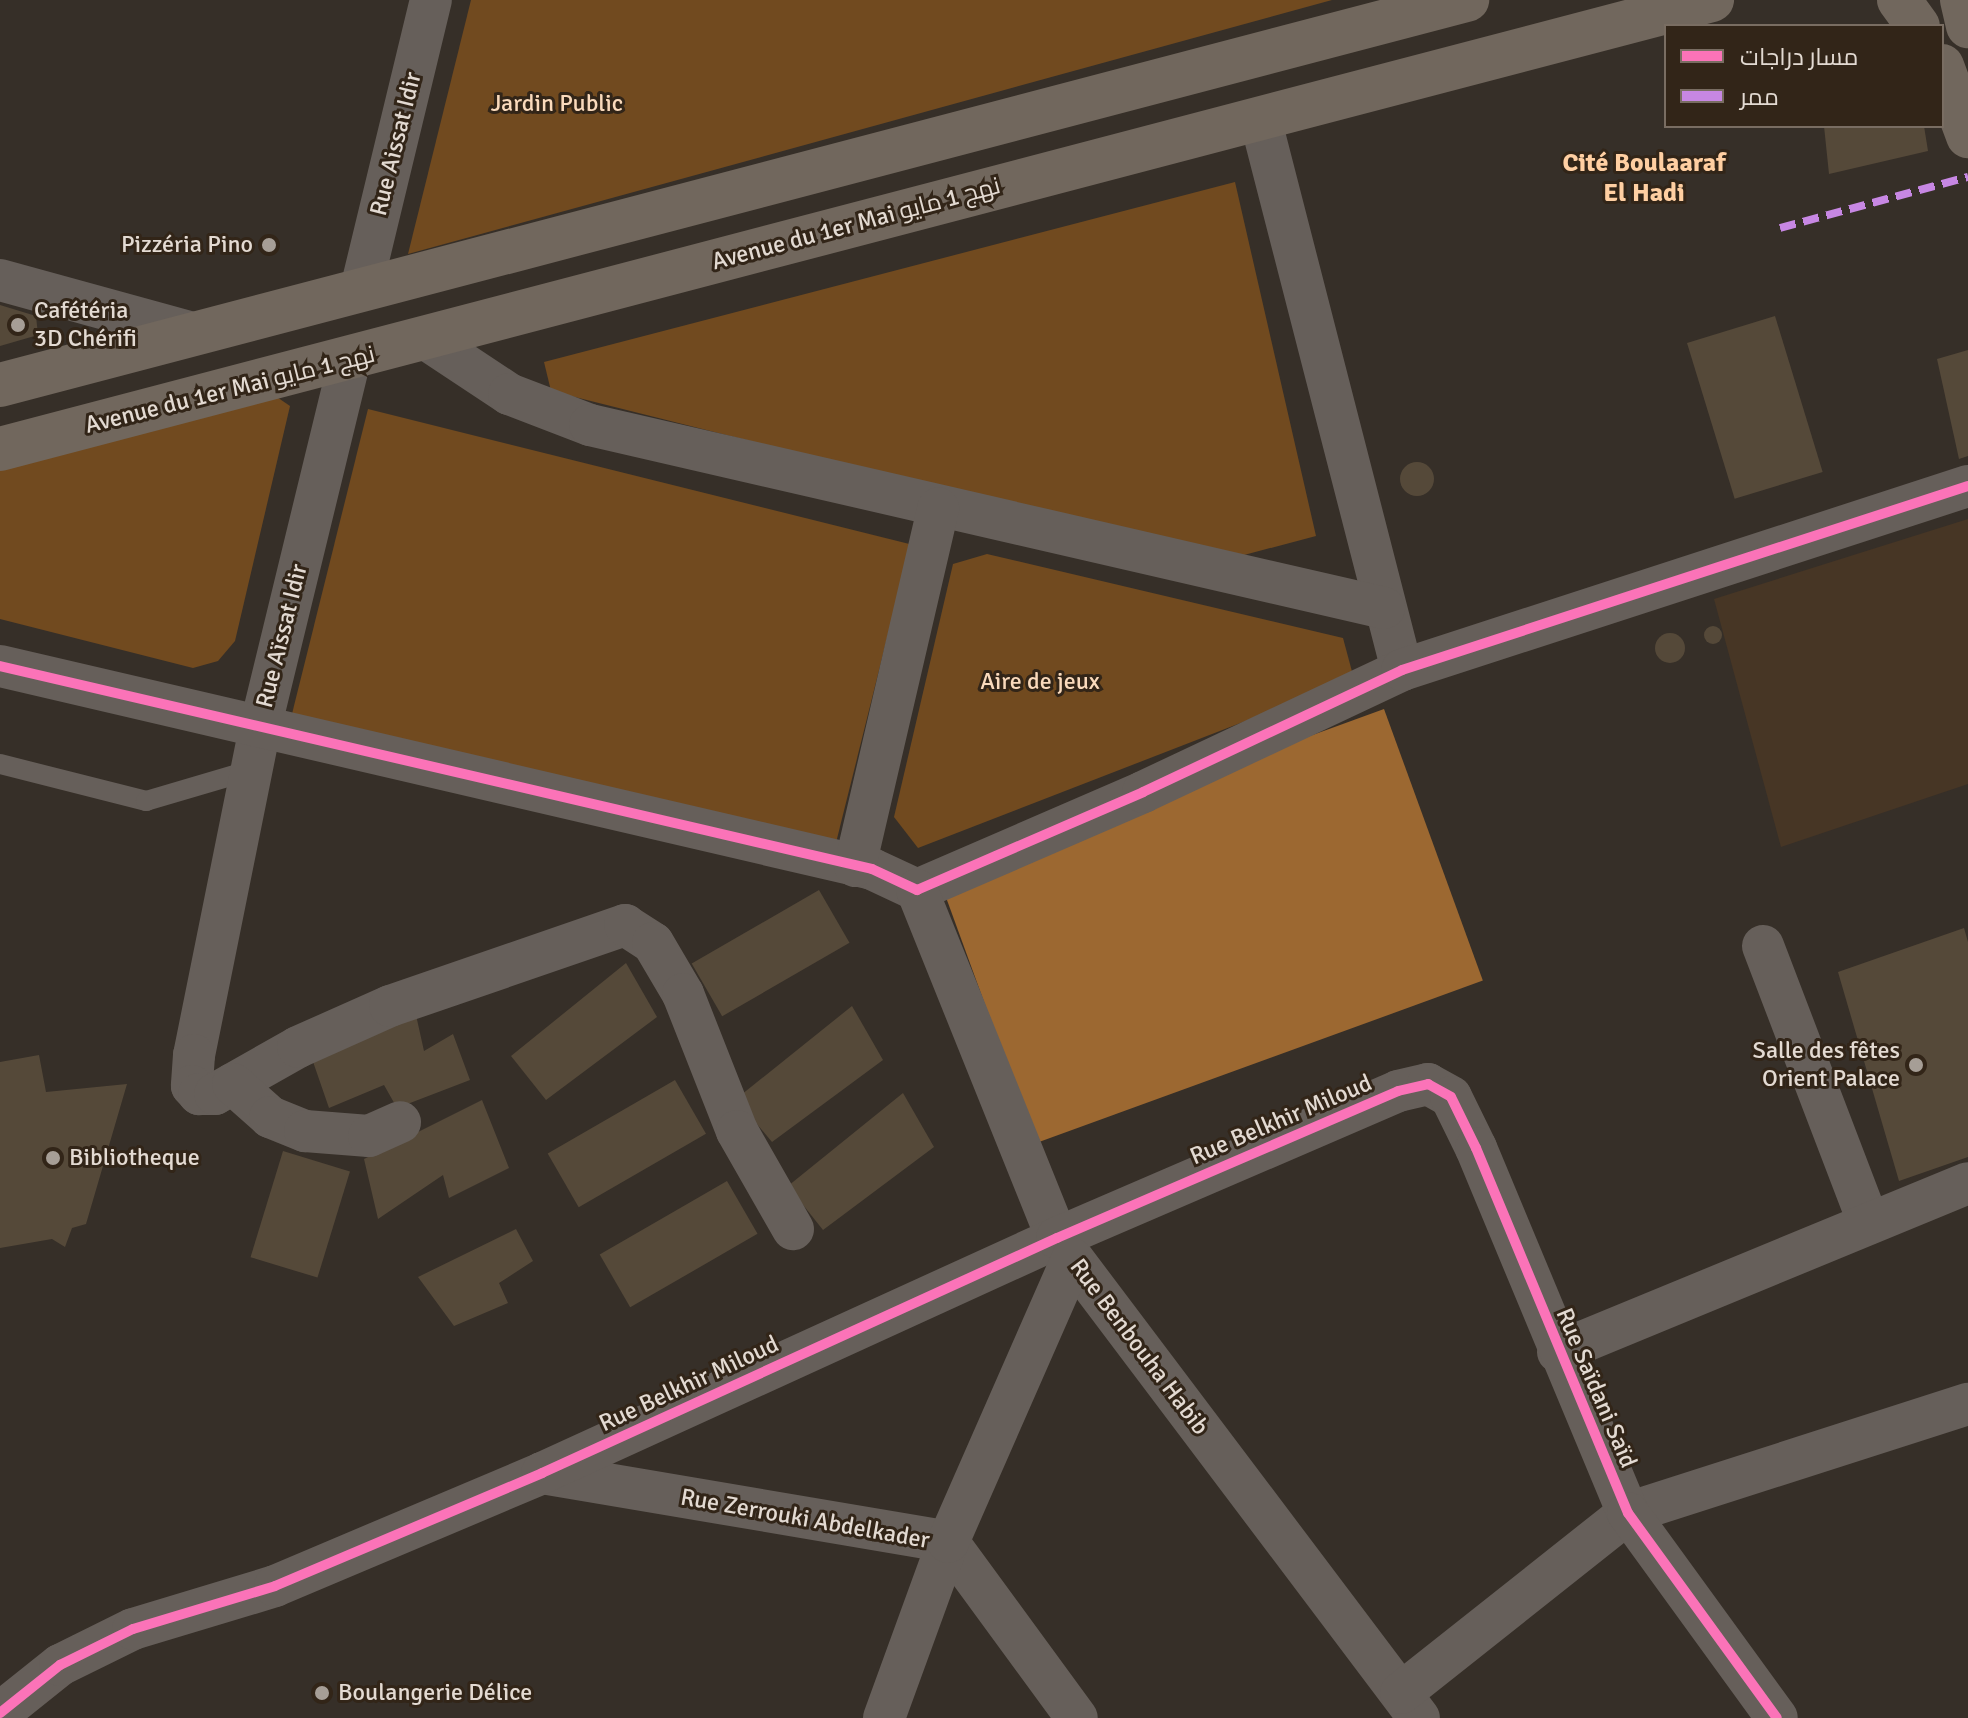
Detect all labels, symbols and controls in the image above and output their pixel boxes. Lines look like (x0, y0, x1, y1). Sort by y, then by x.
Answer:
legend (1664, 24, 1944, 128)
text: مسار دراجات (1740, 42, 1858, 72)
street label: Rue Aissat Idir (364, 69, 428, 219)
text: ممر (1740, 82, 1779, 112)
park label: Jardin Public (491, 90, 623, 118)
district label: Cité Boulaaraf El Hadi (1562, 148, 1726, 210)
street label: Avenue du 1er Mai نهج 1 مايو (709, 172, 1003, 276)
place label: Pizzéria Pino (121, 231, 253, 259)
marker: Pizzéria Pino (260, 236, 278, 254)
place label: Cafétéria 3D Chérifi (34, 297, 137, 353)
marker: Cafétéria 3D Chérifi (9, 316, 27, 334)
street label: Avenue du 1er Mai نهج 1 مايو (82, 340, 378, 440)
street label: Rue Aïssat Idir (250, 561, 314, 711)
park label: Aire de jeux (980, 668, 1100, 696)
place label: Salle des fêtes Orient Palace (1753, 1037, 1900, 1093)
marker: Salle des fêtes Orient Palace (1907, 1056, 1925, 1074)
street label: Rue Belkhir Miloud (1186, 1069, 1376, 1171)
place label: Bibliotheque (69, 1144, 200, 1172)
marker: Bibliotheque (44, 1149, 62, 1167)
street label: Rue Benbouha Habib (1063, 1253, 1215, 1441)
street label: Rue Saïdani Saïd (1549, 1304, 1643, 1472)
street label: Rue Belkhir Miloud (595, 1330, 783, 1438)
street label: Rue Zerrouki Abdelkader (678, 1483, 932, 1555)
place label: Boulangerie Délice (338, 1679, 532, 1707)
marker: Boulangerie Délice (313, 1684, 331, 1702)

